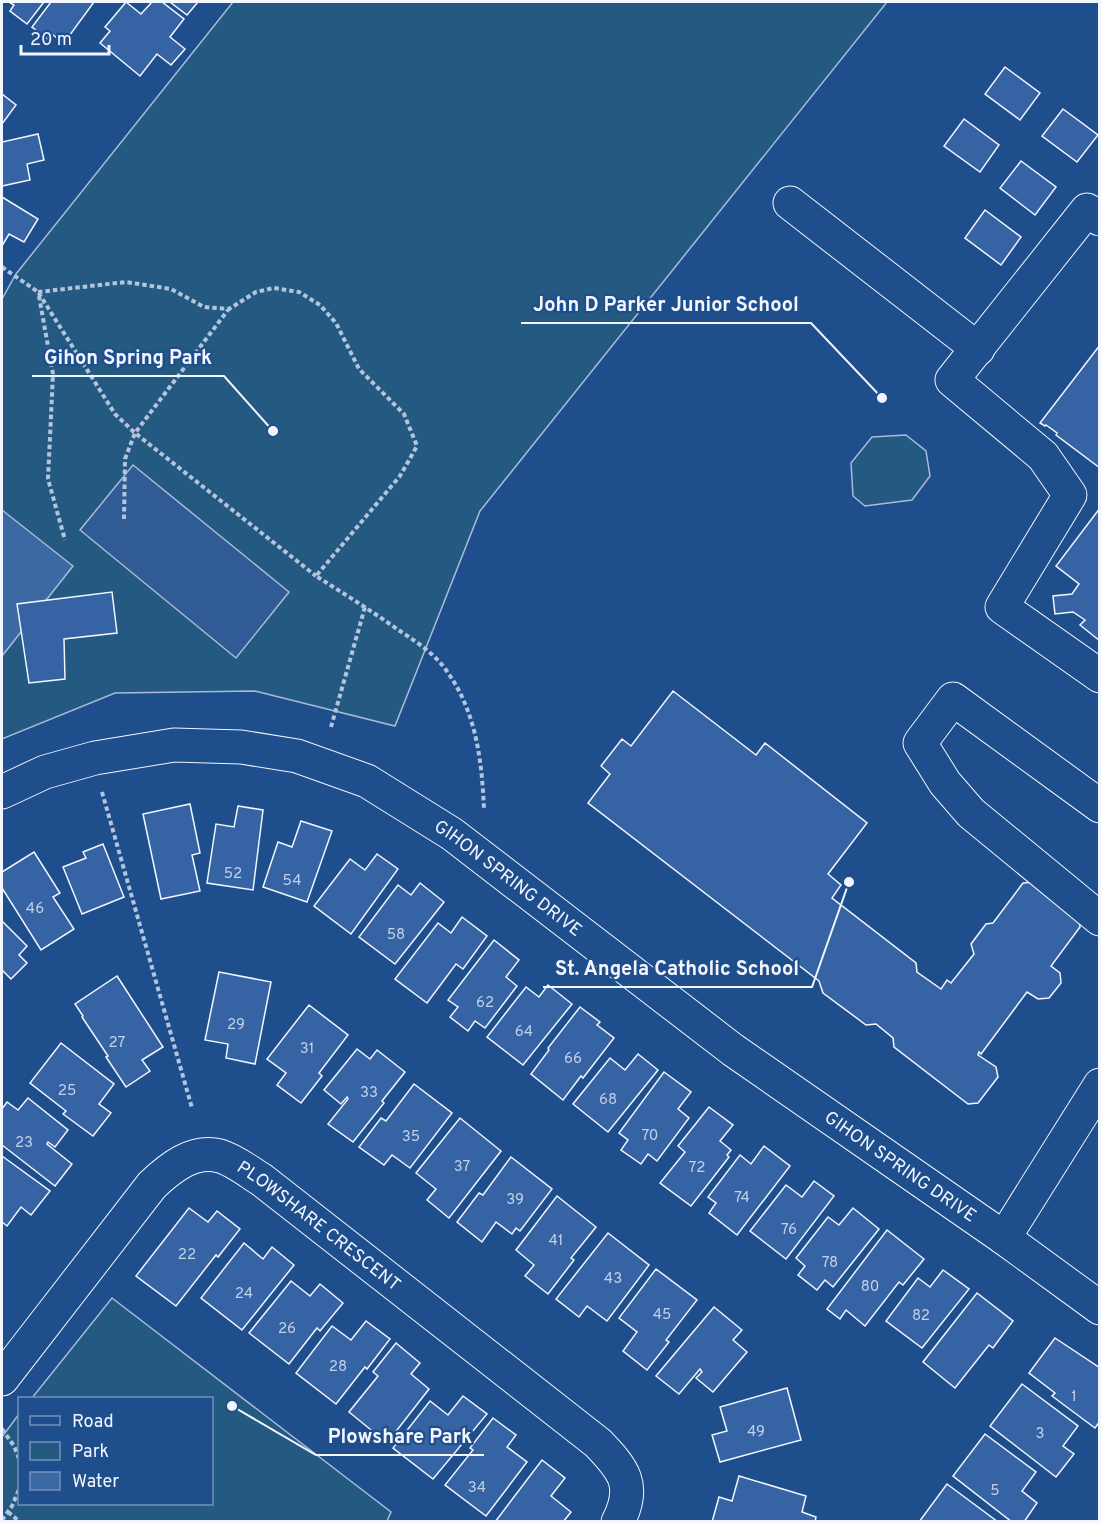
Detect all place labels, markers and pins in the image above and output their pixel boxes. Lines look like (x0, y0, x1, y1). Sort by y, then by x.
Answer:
callout: John D Parker Junior School (521, 285, 811, 323)
callout: Gihon Spring Park (32, 338, 224, 376)
callout: St. Angela Catholic School (543, 949, 812, 987)
callout: Plowshare Park (316, 1417, 484, 1455)

